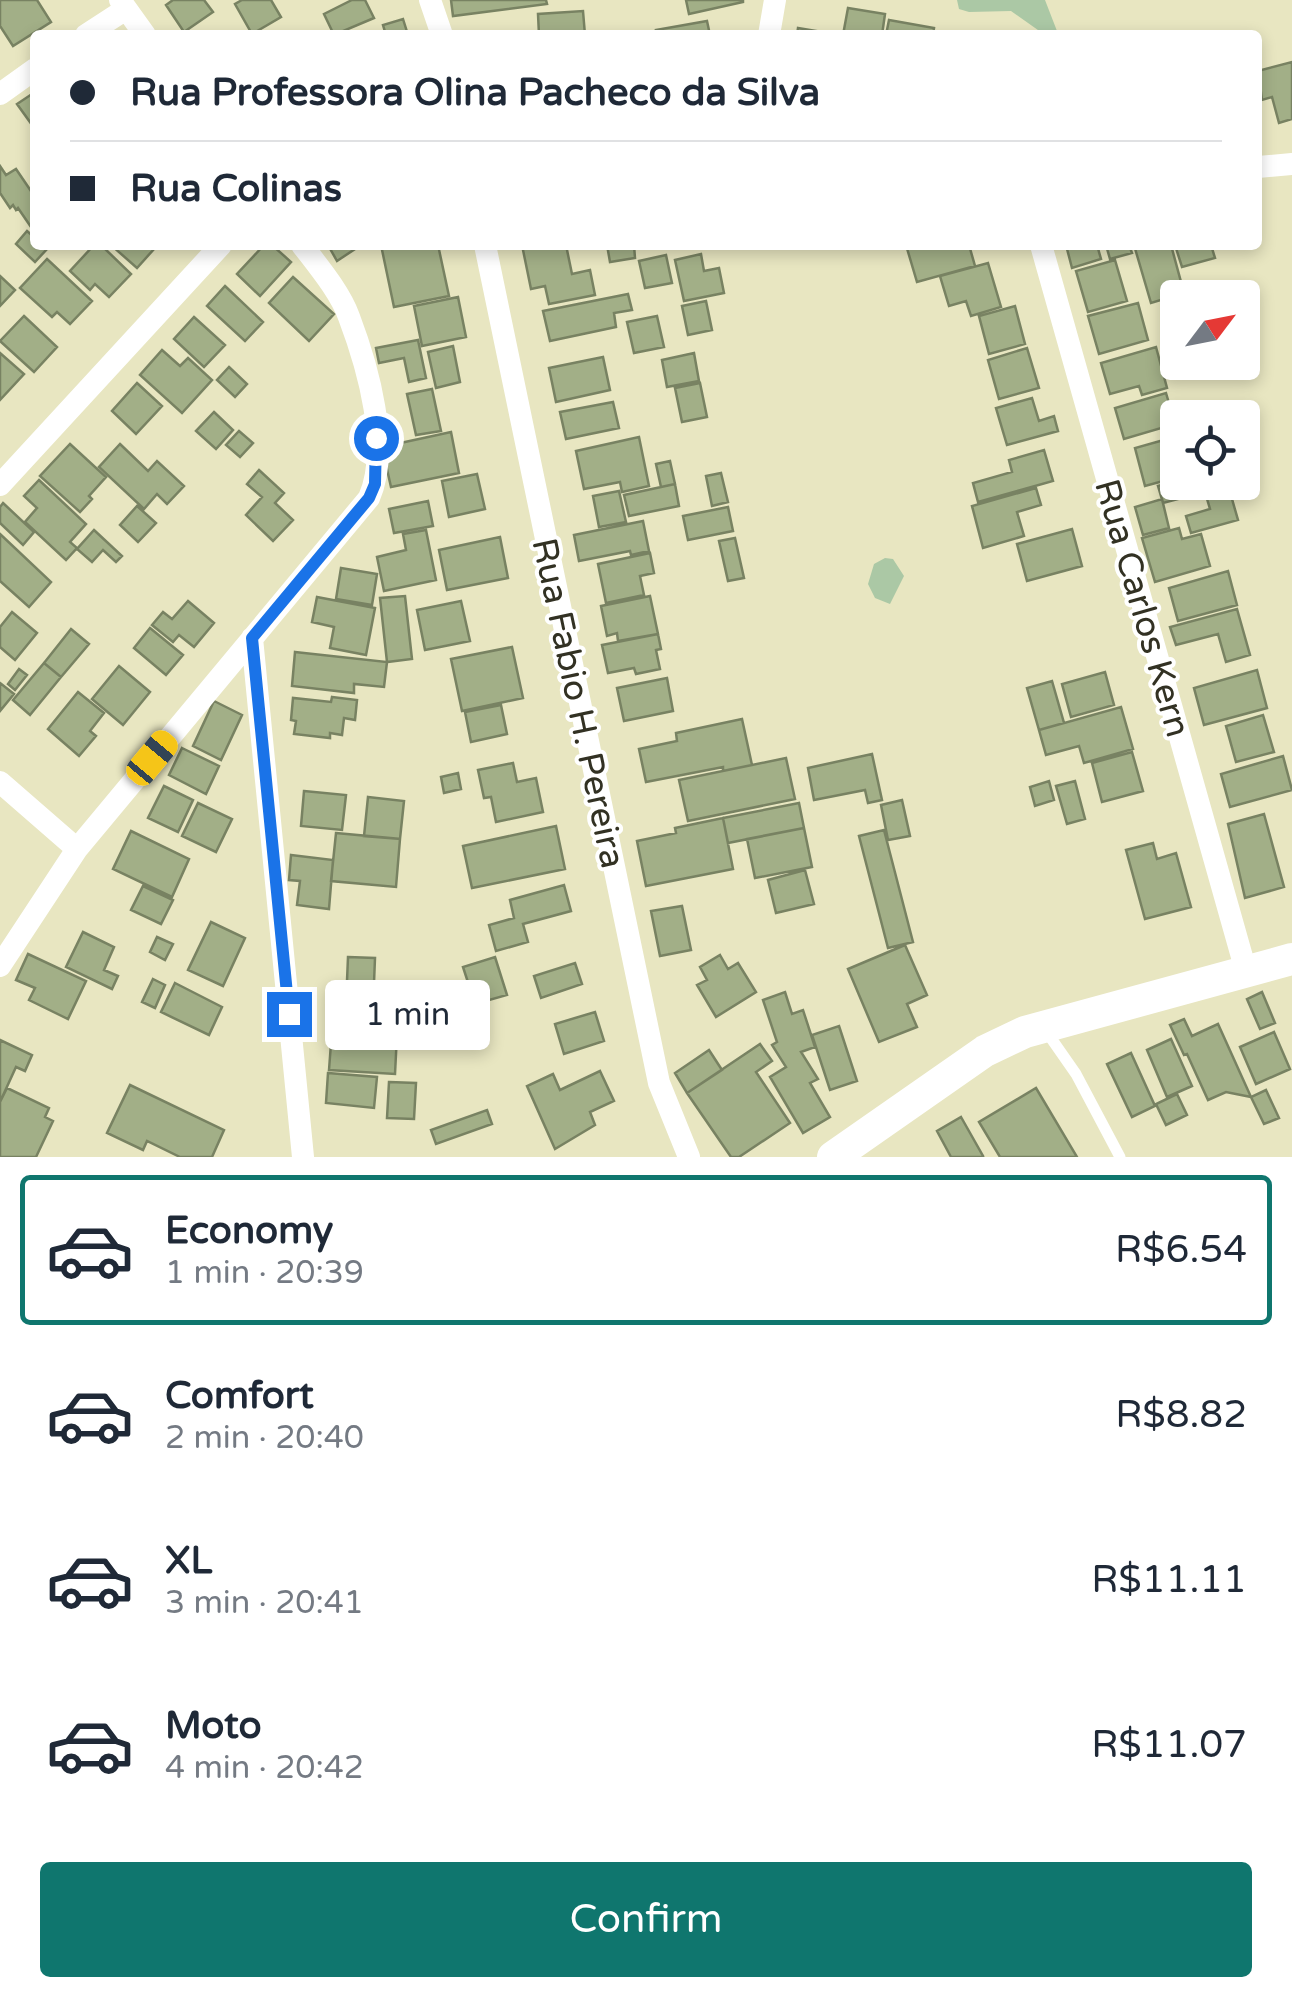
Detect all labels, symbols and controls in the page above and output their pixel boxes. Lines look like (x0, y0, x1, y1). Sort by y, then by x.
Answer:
text: Rua Professora Olina Pacheco da Silva (130, 70, 820, 116)
text: Rua Colinas (130, 166, 342, 212)
north arrow (1160, 280, 1260, 380)
map controls (1160, 280, 1260, 500)
button: locate (1160, 400, 1260, 500)
route start (354, 416, 399, 461)
street label: Rua Carlos Kern (1085, 475, 1199, 742)
street label: Rua Fabio H. Pereira (523, 534, 634, 872)
car (121, 725, 183, 791)
callout: 1 min (324, 979, 489, 1049)
route end (267, 992, 312, 1037)
text: 1 min (365, 996, 450, 1034)
icon: car (45, 1205, 135, 1295)
text: Economy (165, 1208, 333, 1254)
text: R$6.54 (1115, 1227, 1247, 1273)
text: 1 min · 20:39 (165, 1254, 364, 1292)
icon: car (45, 1370, 135, 1460)
text: Comfort (165, 1373, 314, 1419)
text: R$8.82 (1115, 1392, 1247, 1438)
text: 2 min · 20:40 (165, 1419, 364, 1457)
icon: car (45, 1535, 135, 1625)
text: XL (165, 1538, 212, 1584)
text: R$11.11 (1091, 1557, 1247, 1603)
text: 3 min · 20:41 (165, 1584, 364, 1622)
icon: car (45, 1700, 135, 1790)
text: Moto (165, 1703, 261, 1749)
text: R$11.07 (1091, 1722, 1247, 1768)
text: 4 min · 20:42 (165, 1749, 364, 1787)
button: Confirm (40, 1862, 1252, 1977)

